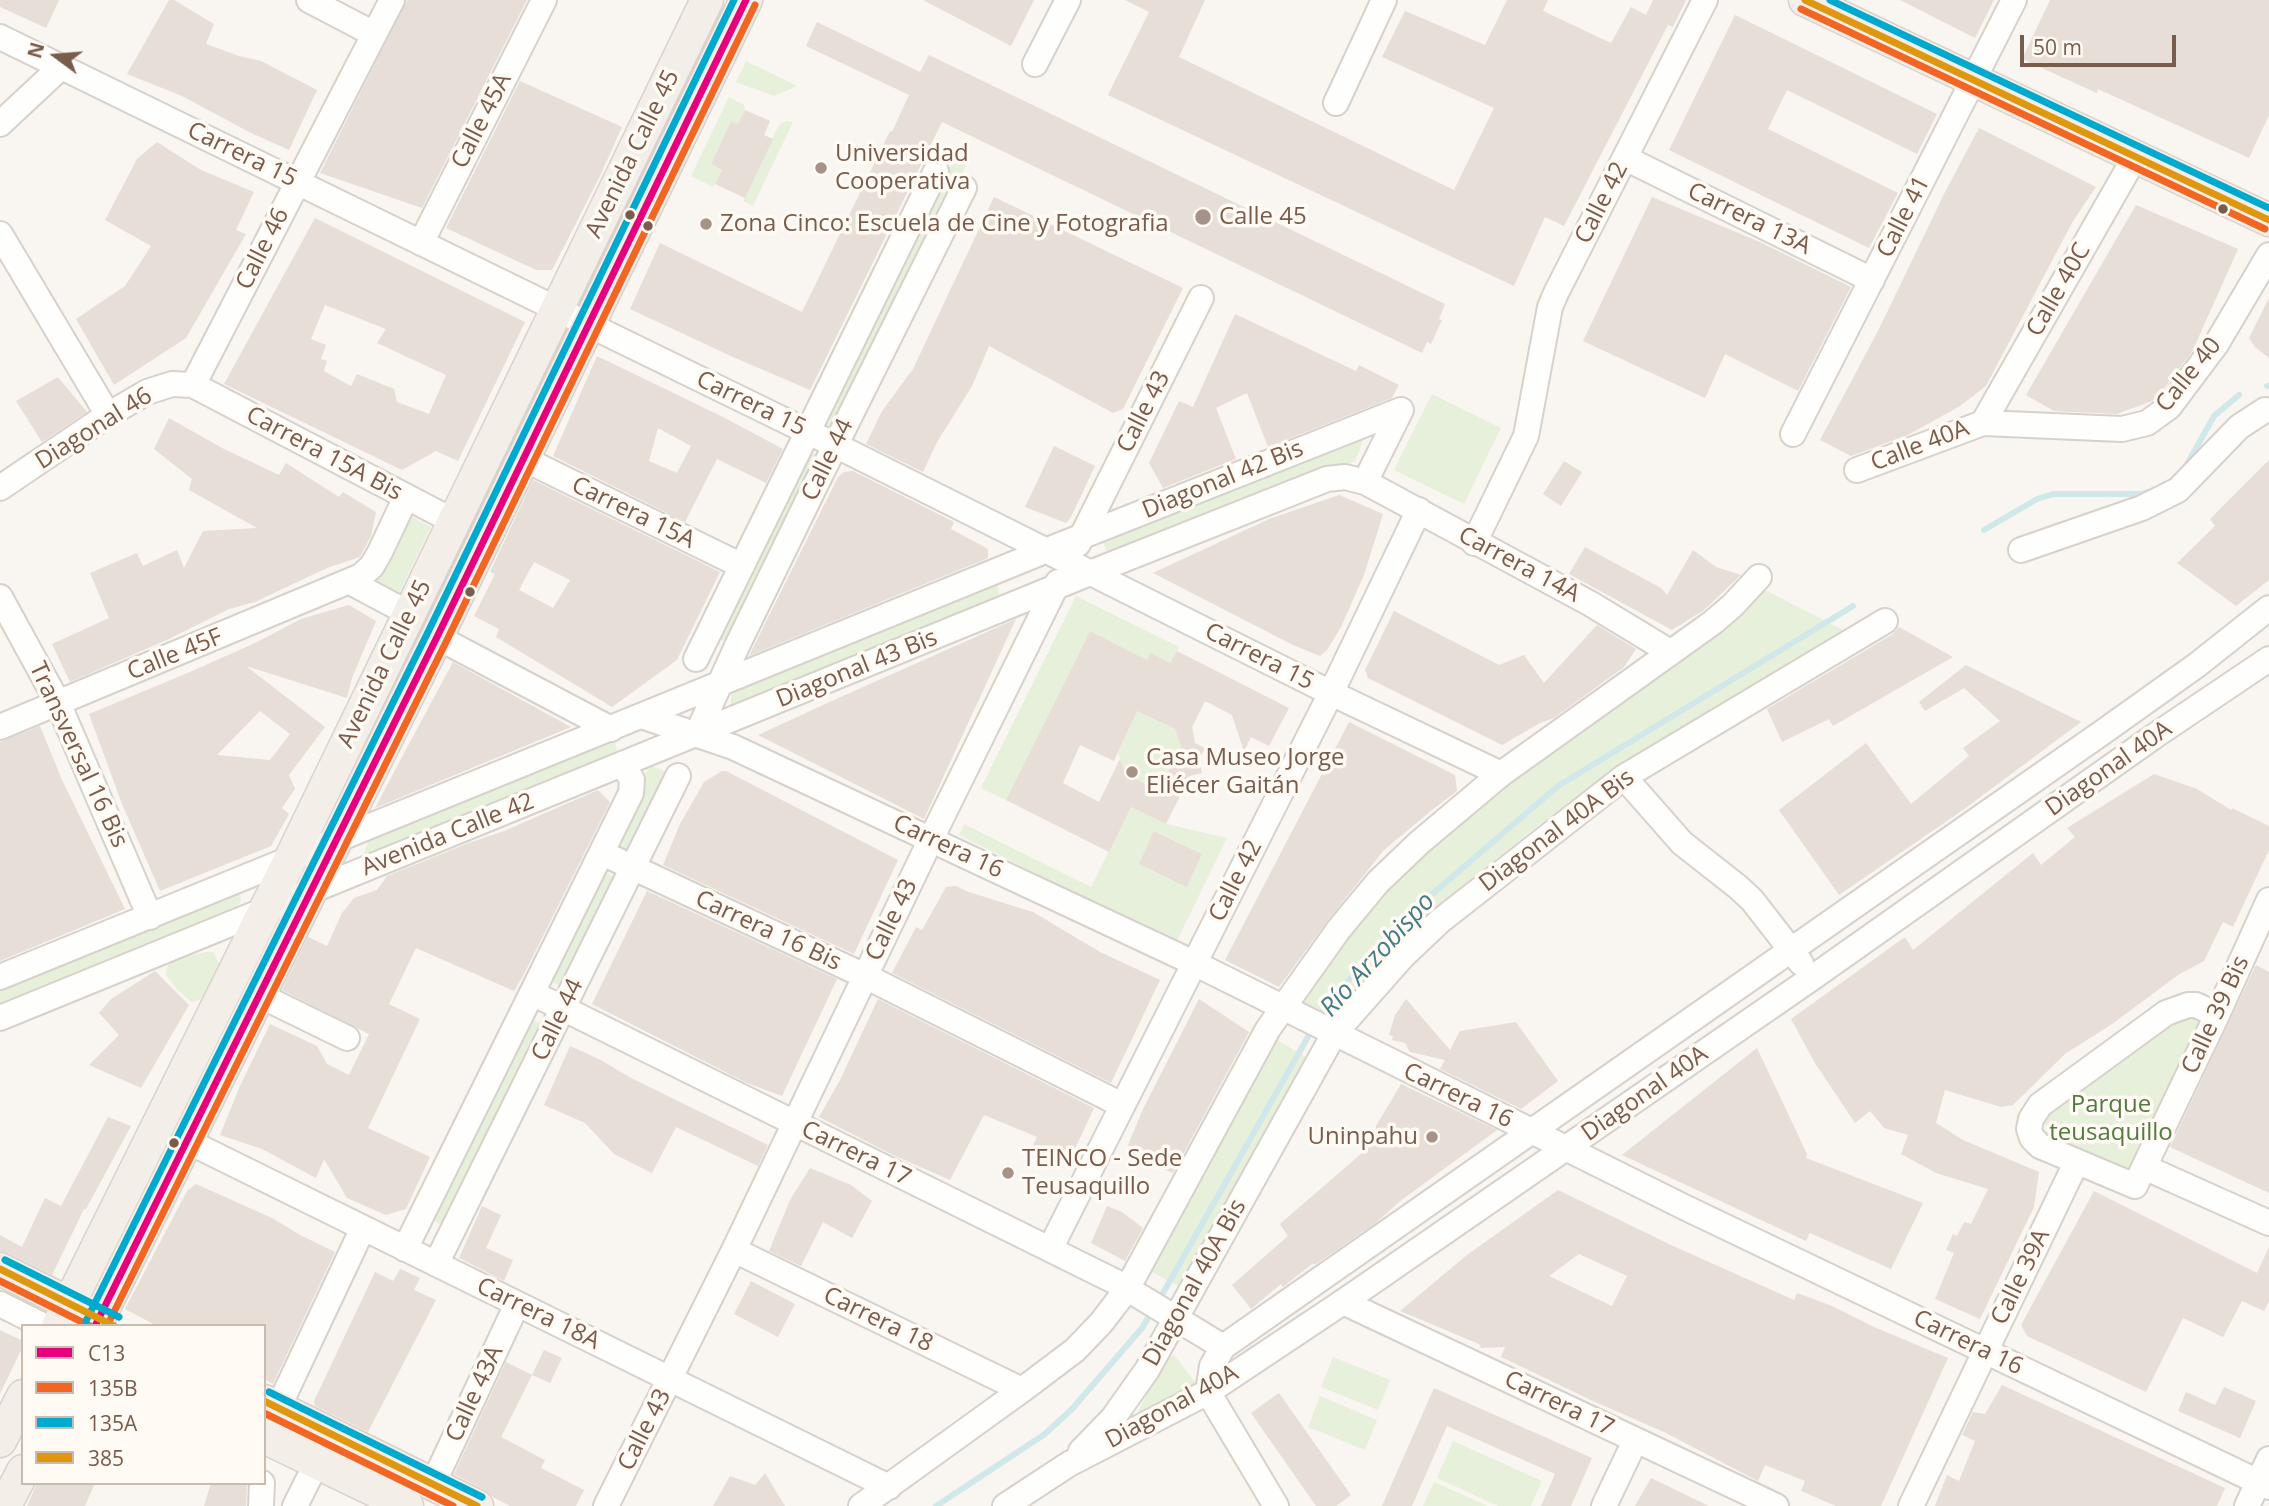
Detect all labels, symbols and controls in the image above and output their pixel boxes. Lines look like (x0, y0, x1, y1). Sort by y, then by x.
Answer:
north arrow (21, 21, 91, 91)
scale bar (2024, 21, 2180, 65)
text: 50 m (2033, 33, 2082, 61)
text: N (21, 39, 50, 61)
street label: Avenida Calle 45 (580, 65, 686, 243)
street label: Calle 45A (446, 69, 518, 173)
street label: Carrera 15 (182, 116, 302, 194)
place label: Universidad Cooperativa (835, 140, 970, 196)
street label: Calle 42 (1569, 157, 1635, 249)
marker: Universidad Cooperativa (813, 160, 829, 176)
street label: Calle 41 (1871, 171, 1937, 263)
street label: Carrera 13A (1683, 177, 1815, 261)
unlabelled marker (2216, 202, 2230, 216)
street label: Calle 46 (230, 203, 296, 295)
place label: Calle 45 (1219, 203, 1307, 231)
marker: Calle 45 (1193, 207, 1213, 227)
unlabelled marker (623, 208, 637, 222)
place label: Zona Cinco: Escuela de Cine y Fotografia (720, 210, 1169, 238)
marker: Zona Cinco: Escuela de Cine y Fotografia (698, 216, 714, 232)
unlabelled marker (641, 219, 655, 233)
street label: Calle 40C (2021, 238, 2097, 342)
street label: Calle 40 (2150, 332, 2228, 418)
street label: Carrera 15 (691, 365, 811, 443)
street label: Calle 43 (1111, 366, 1177, 458)
street label: Diagonal 46 (30, 382, 158, 476)
street label: Carrera 15A Bis (241, 401, 407, 507)
street label: Calle 44 (796, 414, 860, 506)
street label: Calle 40A (1867, 414, 1973, 478)
street label: Diagonal 42 Bis (1138, 435, 1308, 525)
street label: Carrera 15A (567, 471, 699, 555)
street label: Carrera 14A (1453, 521, 1585, 609)
street label: Avenida Calle 45 (332, 575, 438, 753)
unlabelled marker (463, 585, 477, 599)
street label: Carrera 15 (1200, 617, 1318, 697)
street label: Calle 45F (123, 623, 227, 687)
street label: Diagonal 43 Bis (772, 624, 942, 714)
street label: Transversal 16 Bis (22, 658, 134, 852)
street label: Diagonal 40A (2040, 715, 2178, 823)
place label: Casa Museo Jorge Eliécer Gaitán (1146, 744, 1345, 800)
street label: Diagonal 40A Bis (1474, 763, 1640, 899)
marker: Casa Museo Jorge Eliécer Gaitán (1124, 764, 1140, 780)
street label: Avenida Calle 42 (358, 787, 538, 883)
street label: Carrera 16 (888, 809, 1008, 885)
street label: Calle 42 (1203, 835, 1269, 927)
street label: Calle 43 (860, 874, 924, 966)
street label: Carrera 16 Bis (690, 885, 846, 977)
water label: Río Arzobispo (1314, 886, 1442, 1024)
street label: Calle 39 Bis (2176, 951, 2256, 1079)
street label: Calle 44 (526, 974, 590, 1066)
street label: Diagonal 40A (1576, 1040, 1714, 1148)
street label: Carrera 16 (1398, 1057, 1518, 1135)
park label: Parque teusaquillo (2049, 1091, 2173, 1147)
street label: Carrera 17 (796, 1115, 916, 1193)
place label: Uninpahu (1308, 1123, 1418, 1151)
marker: Uninpahu (1424, 1129, 1440, 1145)
unlabelled marker (167, 1136, 181, 1150)
place label: TEINCO - Sede Teusaquillo (1022, 1145, 1182, 1201)
marker: TEINCO - Sede Teusaquillo (1000, 1165, 1016, 1181)
street label: Diagonal 40A Bis (1137, 1194, 1253, 1372)
street label: Calle 39A (1986, 1224, 2056, 1330)
street label: Carrera 18A (472, 1272, 604, 1356)
street label: Carrera 18 (818, 1281, 938, 1359)
street label: Carrera 16 (1908, 1304, 2028, 1382)
legend (21, 1324, 266, 1485)
text: C13 (88, 1339, 125, 1367)
street label: Calle 43A (440, 1341, 510, 1447)
street label: Diagonal 40A (1101, 1359, 1243, 1455)
street label: Carrera 17 (1499, 1365, 1619, 1443)
text: 135B (88, 1374, 138, 1402)
street label: Calle 43 (612, 1384, 678, 1476)
text: 135A (88, 1409, 137, 1437)
text: 385 (88, 1444, 124, 1472)

